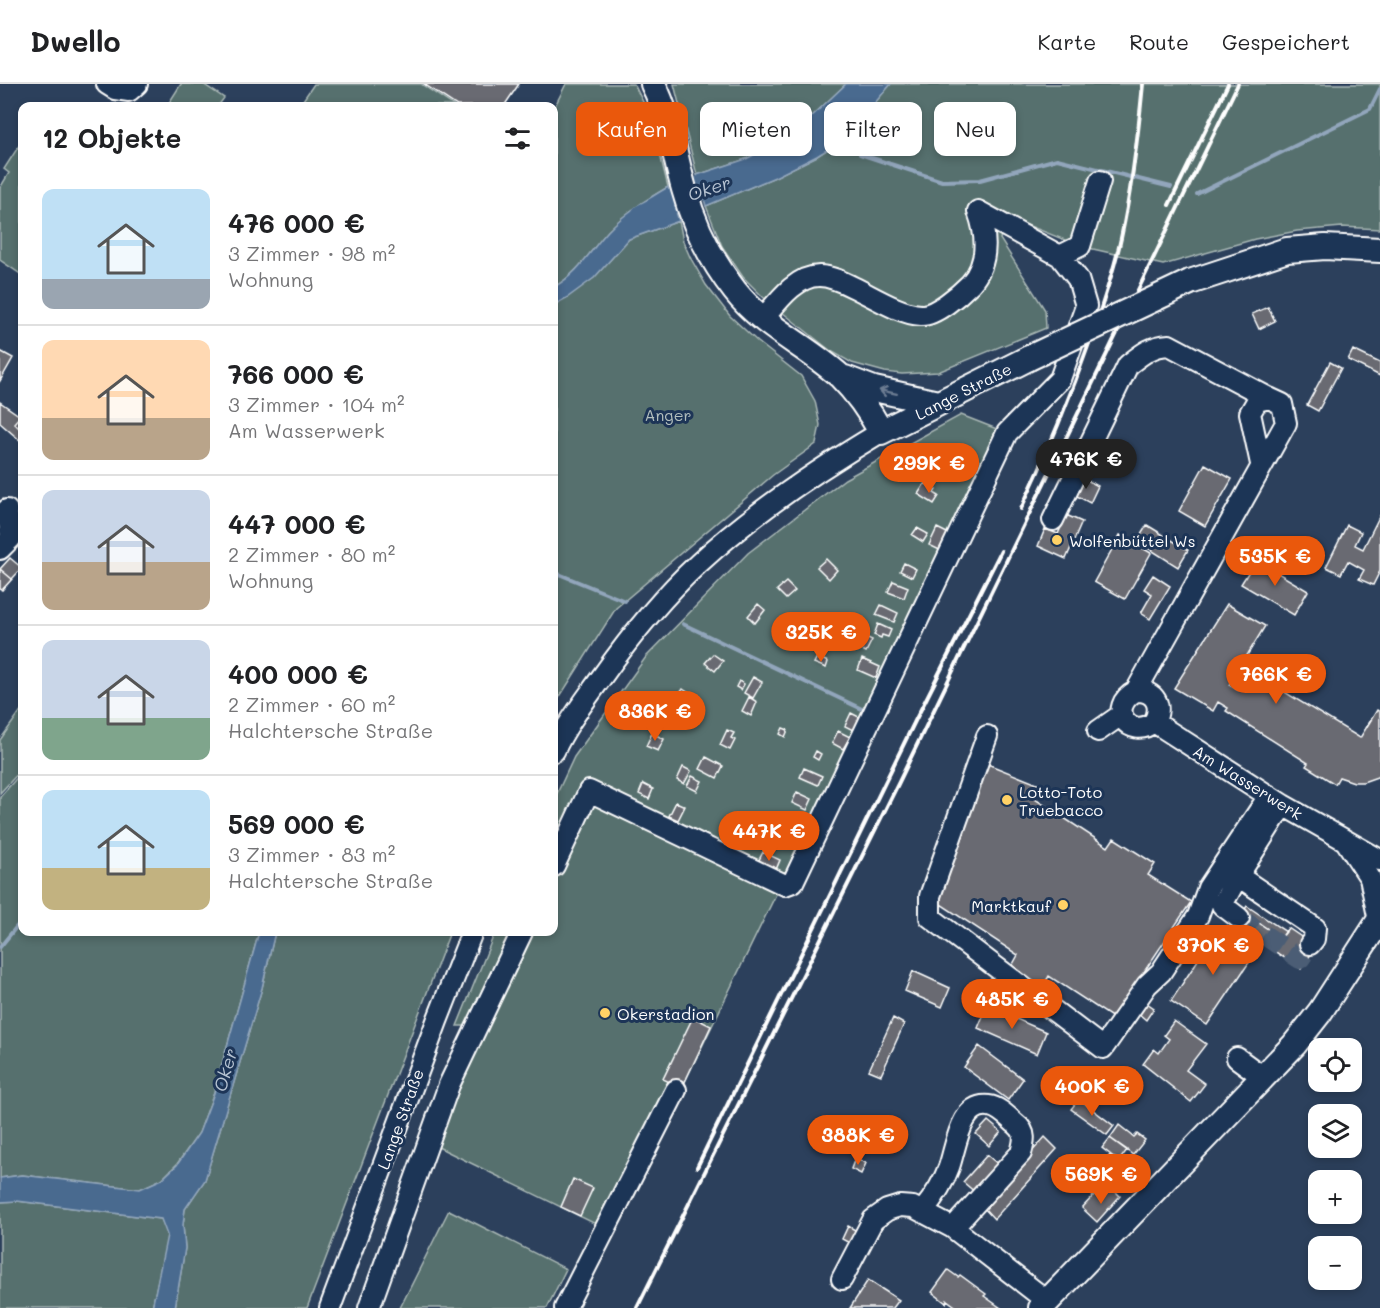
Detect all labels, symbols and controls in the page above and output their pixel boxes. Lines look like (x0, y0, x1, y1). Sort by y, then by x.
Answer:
text: Dwello (30, 23, 120, 59)
text: Karte (1038, 28, 1096, 55)
text: Route (1129, 28, 1189, 55)
text: Gespeichert (1222, 28, 1350, 55)
chip: Kaufen (576, 102, 688, 156)
chip: Mieten (700, 102, 812, 156)
chip: Filter (824, 102, 922, 156)
chip: Neu (934, 102, 1016, 156)
text: 12 Objekte (42, 121, 181, 155)
icon: filters (501, 122, 534, 155)
water label: Oker (684, 170, 734, 206)
text: 476 000 € (228, 206, 365, 240)
icon: home (90, 213, 162, 285)
text: 3 Zimmer · 98 m² (228, 240, 395, 266)
text: Wohnung (228, 266, 313, 292)
text: 766 000 € (228, 357, 364, 391)
street label: Lange Straße (911, 358, 1015, 424)
icon: home (90, 364, 162, 436)
one-way arrow (879, 386, 899, 397)
text: 3 Zimmer · 104 m² (228, 391, 404, 417)
park label: Anger (644, 404, 692, 425)
text: Am Wasserwerk (228, 417, 385, 443)
pin: 476K € (1037, 439, 1135, 490)
pin: 299K € (880, 443, 978, 494)
text: 476K € (1050, 445, 1122, 471)
text: 299K € (893, 449, 965, 475)
text: 447 000 € (228, 507, 365, 541)
icon: home (90, 514, 162, 586)
place label: Wolfenbüttel Ws (1069, 530, 1195, 551)
marker: Wolfenbüttel Ws (1050, 533, 1064, 547)
pin: 535K € (1226, 536, 1324, 587)
text: 2 Zimmer · 80 m² (228, 541, 395, 567)
text: 535K € (1239, 542, 1311, 568)
text: Wohnung (228, 567, 313, 593)
pin: 325K € (772, 612, 870, 663)
text: 325K € (785, 618, 857, 644)
pin: 766K € (1227, 654, 1325, 705)
text: 400 000 € (228, 657, 368, 691)
text: 766K € (1240, 660, 1312, 686)
icon: home (90, 664, 162, 736)
text: 2 Zimmer · 60 m² (228, 691, 395, 717)
pin: 836K € (606, 691, 704, 742)
text: 836K € (618, 697, 692, 723)
text: Halchtersche Straße (228, 717, 433, 743)
street label: Am Wasserwerk (1189, 740, 1307, 824)
place label: Lotto-Toto Truebacco (1019, 781, 1103, 820)
marker: Lotto-Toto Truebacco (1000, 793, 1014, 807)
text: 569 000 € (228, 807, 365, 841)
pin: 447K € (720, 811, 818, 862)
icon: home (90, 814, 162, 886)
text: 447K € (732, 817, 806, 843)
text: 3 Zimmer · 83 m² (228, 841, 395, 867)
text: Halchtersche Straße (228, 867, 433, 893)
place label: Marktkauf (971, 895, 1052, 916)
marker: Marktkauf (1056, 898, 1070, 912)
pin: 370K € (1164, 925, 1262, 976)
text: 370K € (1177, 931, 1249, 957)
pin: 485K € (963, 979, 1061, 1030)
text: 485K € (975, 985, 1049, 1011)
place label: Okerstadion (617, 1003, 714, 1024)
marker: Okerstadion (598, 1006, 612, 1020)
map controls (1308, 1038, 1362, 1290)
button: locate (1308, 1038, 1362, 1092)
water label: Oker (207, 1046, 243, 1094)
street label: Lange Straße (372, 1066, 428, 1172)
pin: 400K € (1043, 1066, 1141, 1117)
text: 400K € (1055, 1072, 1129, 1098)
button: layers (1308, 1104, 1362, 1158)
pin: 388K € (809, 1115, 907, 1166)
text: 388K € (821, 1121, 895, 1147)
pin: 569K € (1052, 1154, 1150, 1205)
text: 569K € (1065, 1160, 1137, 1186)
button: + (1308, 1170, 1362, 1224)
button: − (1308, 1236, 1362, 1290)

